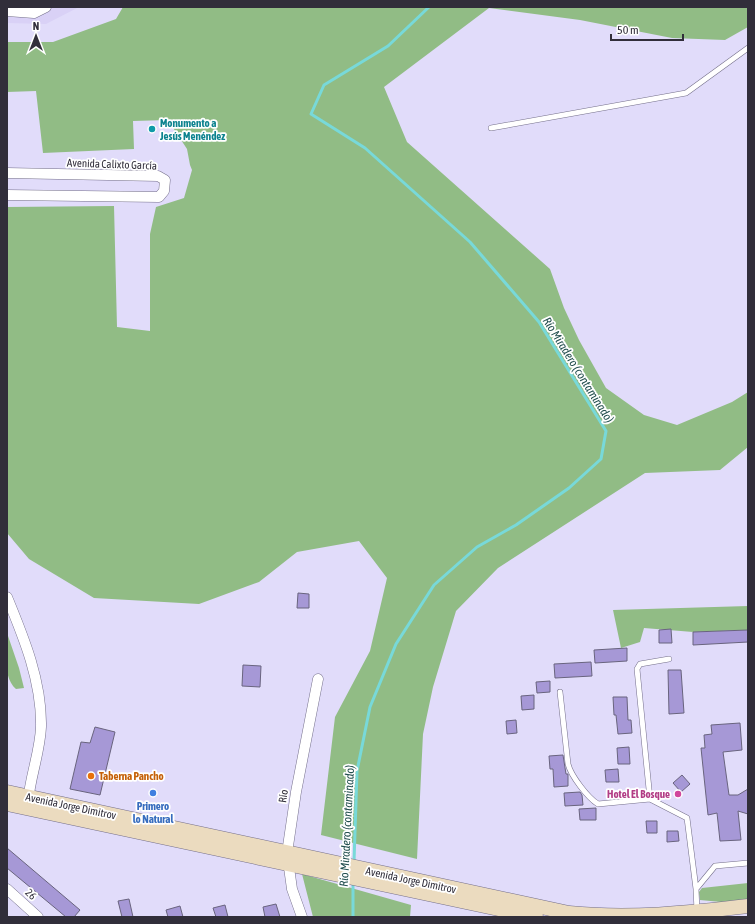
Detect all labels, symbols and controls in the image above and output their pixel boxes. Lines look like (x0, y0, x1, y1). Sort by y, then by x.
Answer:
north arrow (16, 16, 56, 56)
scale bar (611, 16, 683, 42)
text: N (33, 20, 39, 32)
text: 50 m (617, 23, 639, 37)
place label: Monumento a Jesús Menéndez (159, 117, 225, 142)
marker: Monumento a Jesús Menéndez (147, 124, 157, 134)
street label: Avenida Calixto García (67, 156, 157, 172)
water label: Río Miradero (contaminado) (540, 315, 616, 425)
water label: Río Miradero (contaminado) (337, 765, 357, 887)
place label: Taberna Pancho (99, 770, 164, 782)
marker: Taberna Pancho (86, 771, 96, 781)
marker: Primero lo Natural (148, 788, 158, 798)
place label: Hotel El Bosque (607, 788, 670, 800)
street label: Río (276, 789, 290, 803)
marker: Hotel El Bosque (673, 789, 683, 799)
street label: Avenida Jorge Dimitrov (25, 791, 118, 822)
place label: Primero lo Natural (133, 800, 174, 825)
street label: Avenida Jorge Dimitrov (365, 865, 458, 896)
street label: 26 (23, 886, 39, 902)

